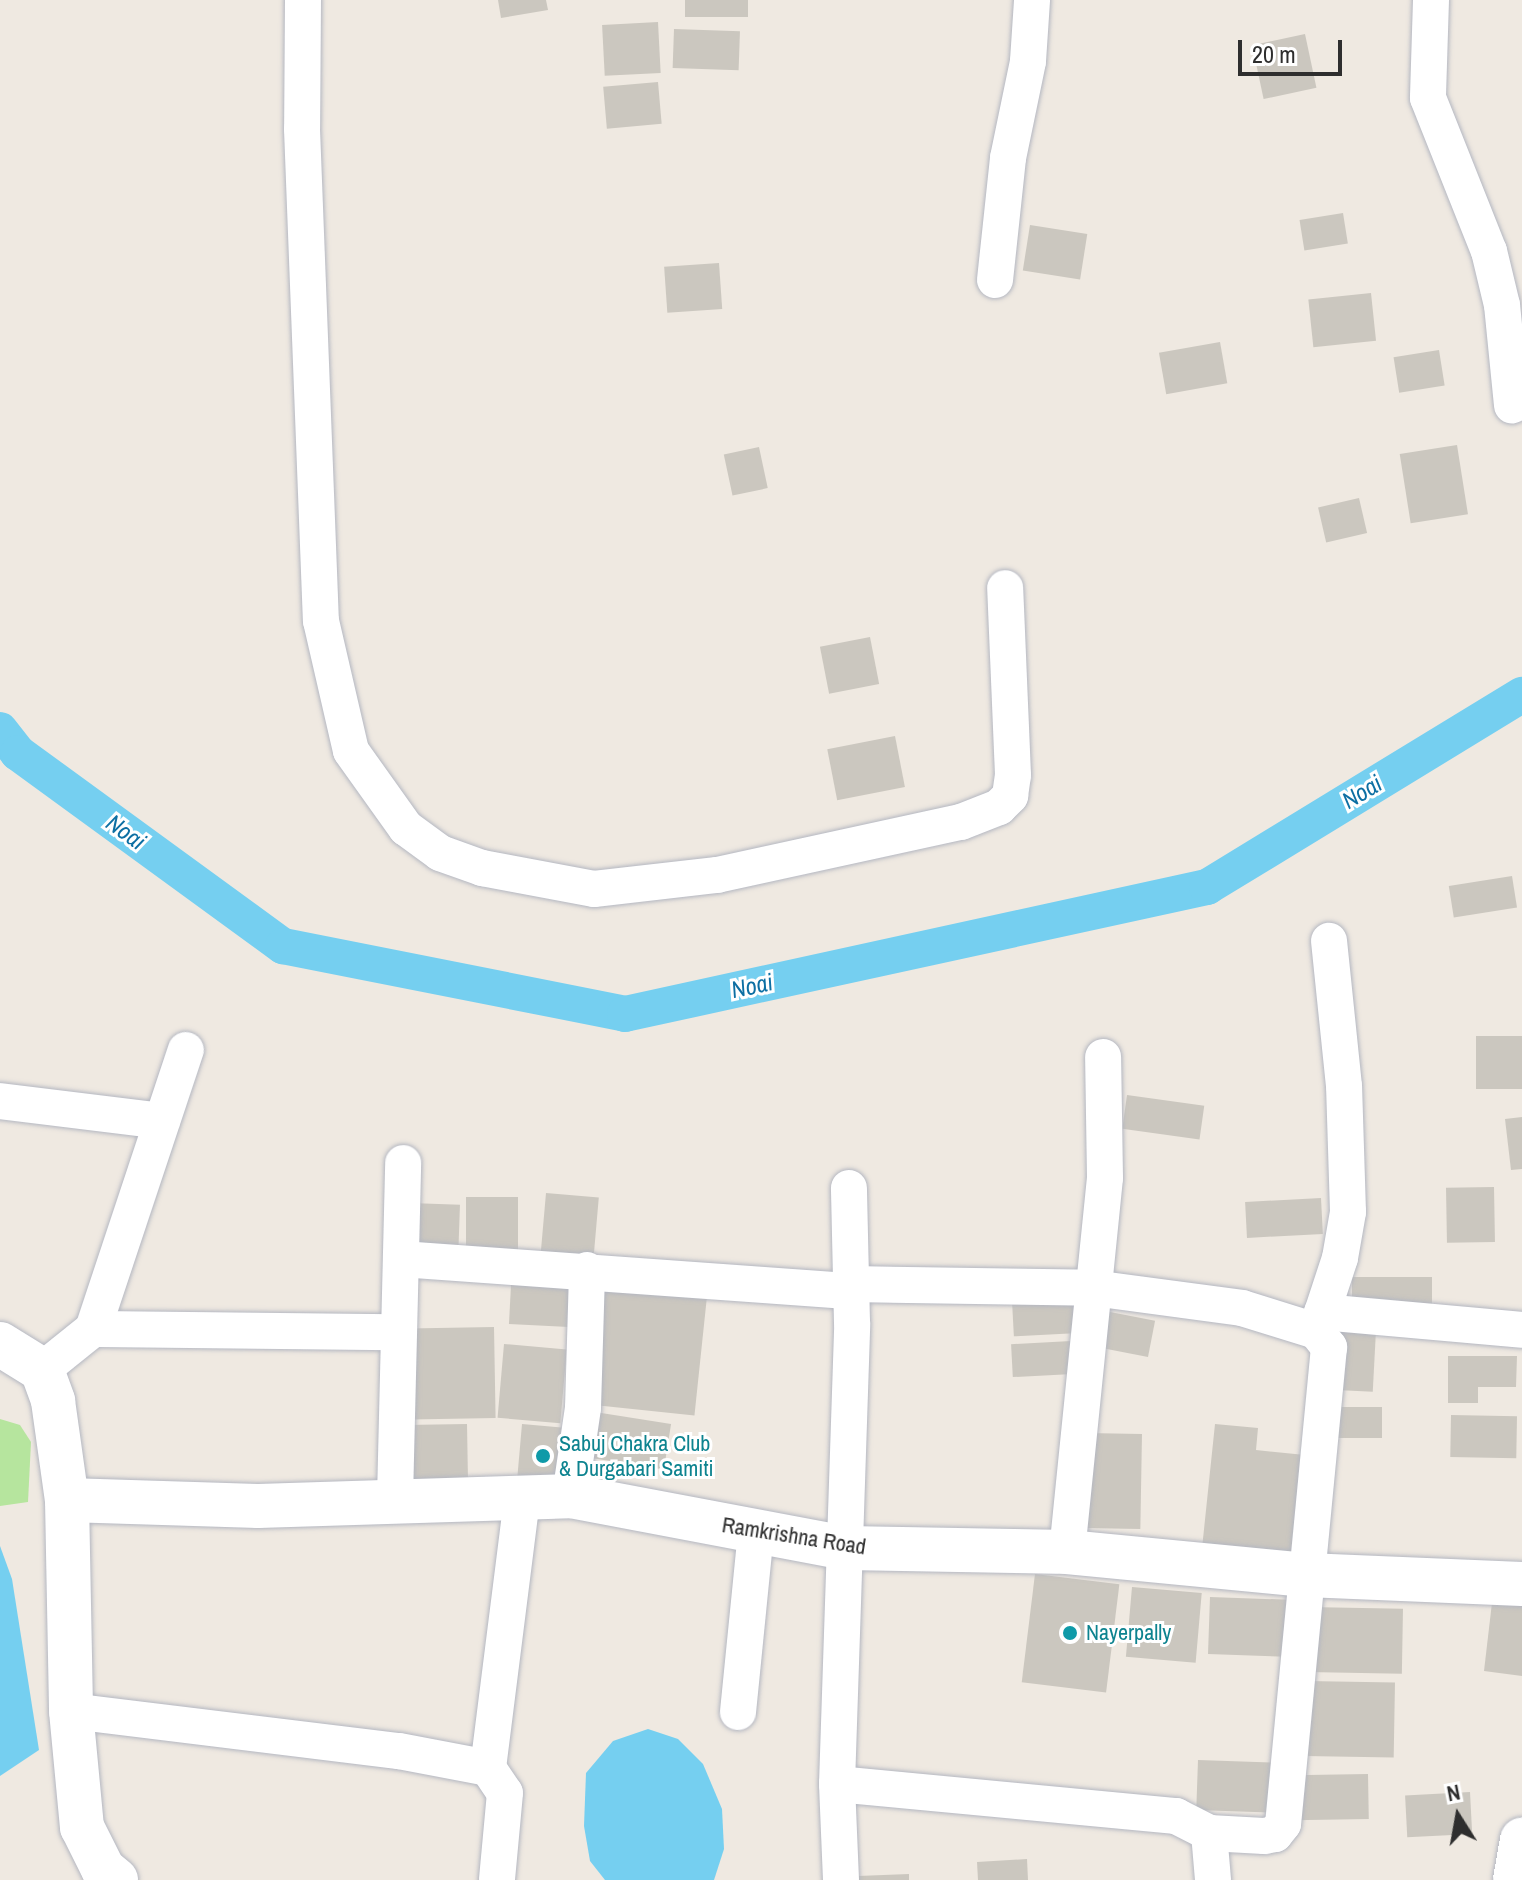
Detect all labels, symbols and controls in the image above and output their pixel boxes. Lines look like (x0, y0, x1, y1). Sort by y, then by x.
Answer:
scale bar (1242, 24, 1346, 74)
text: 20 m (1252, 38, 1296, 70)
water label: Noai (1337, 769, 1387, 815)
water label: Noai (101, 808, 151, 856)
water label: Noai (729, 968, 775, 1004)
place label: Sabuj Chakra Club & Durgabari Samiti (559, 1430, 713, 1482)
marker: Sabuj Chakra Club & Durgabari Samiti (534, 1447, 552, 1465)
street label: Ramkrishna Road (720, 1512, 868, 1560)
place label: Nayerpally (1086, 1620, 1171, 1646)
marker: Nayerpally (1061, 1624, 1079, 1642)
north arrow (1418, 1776, 1498, 1856)
text: N (1444, 1776, 1463, 1808)

